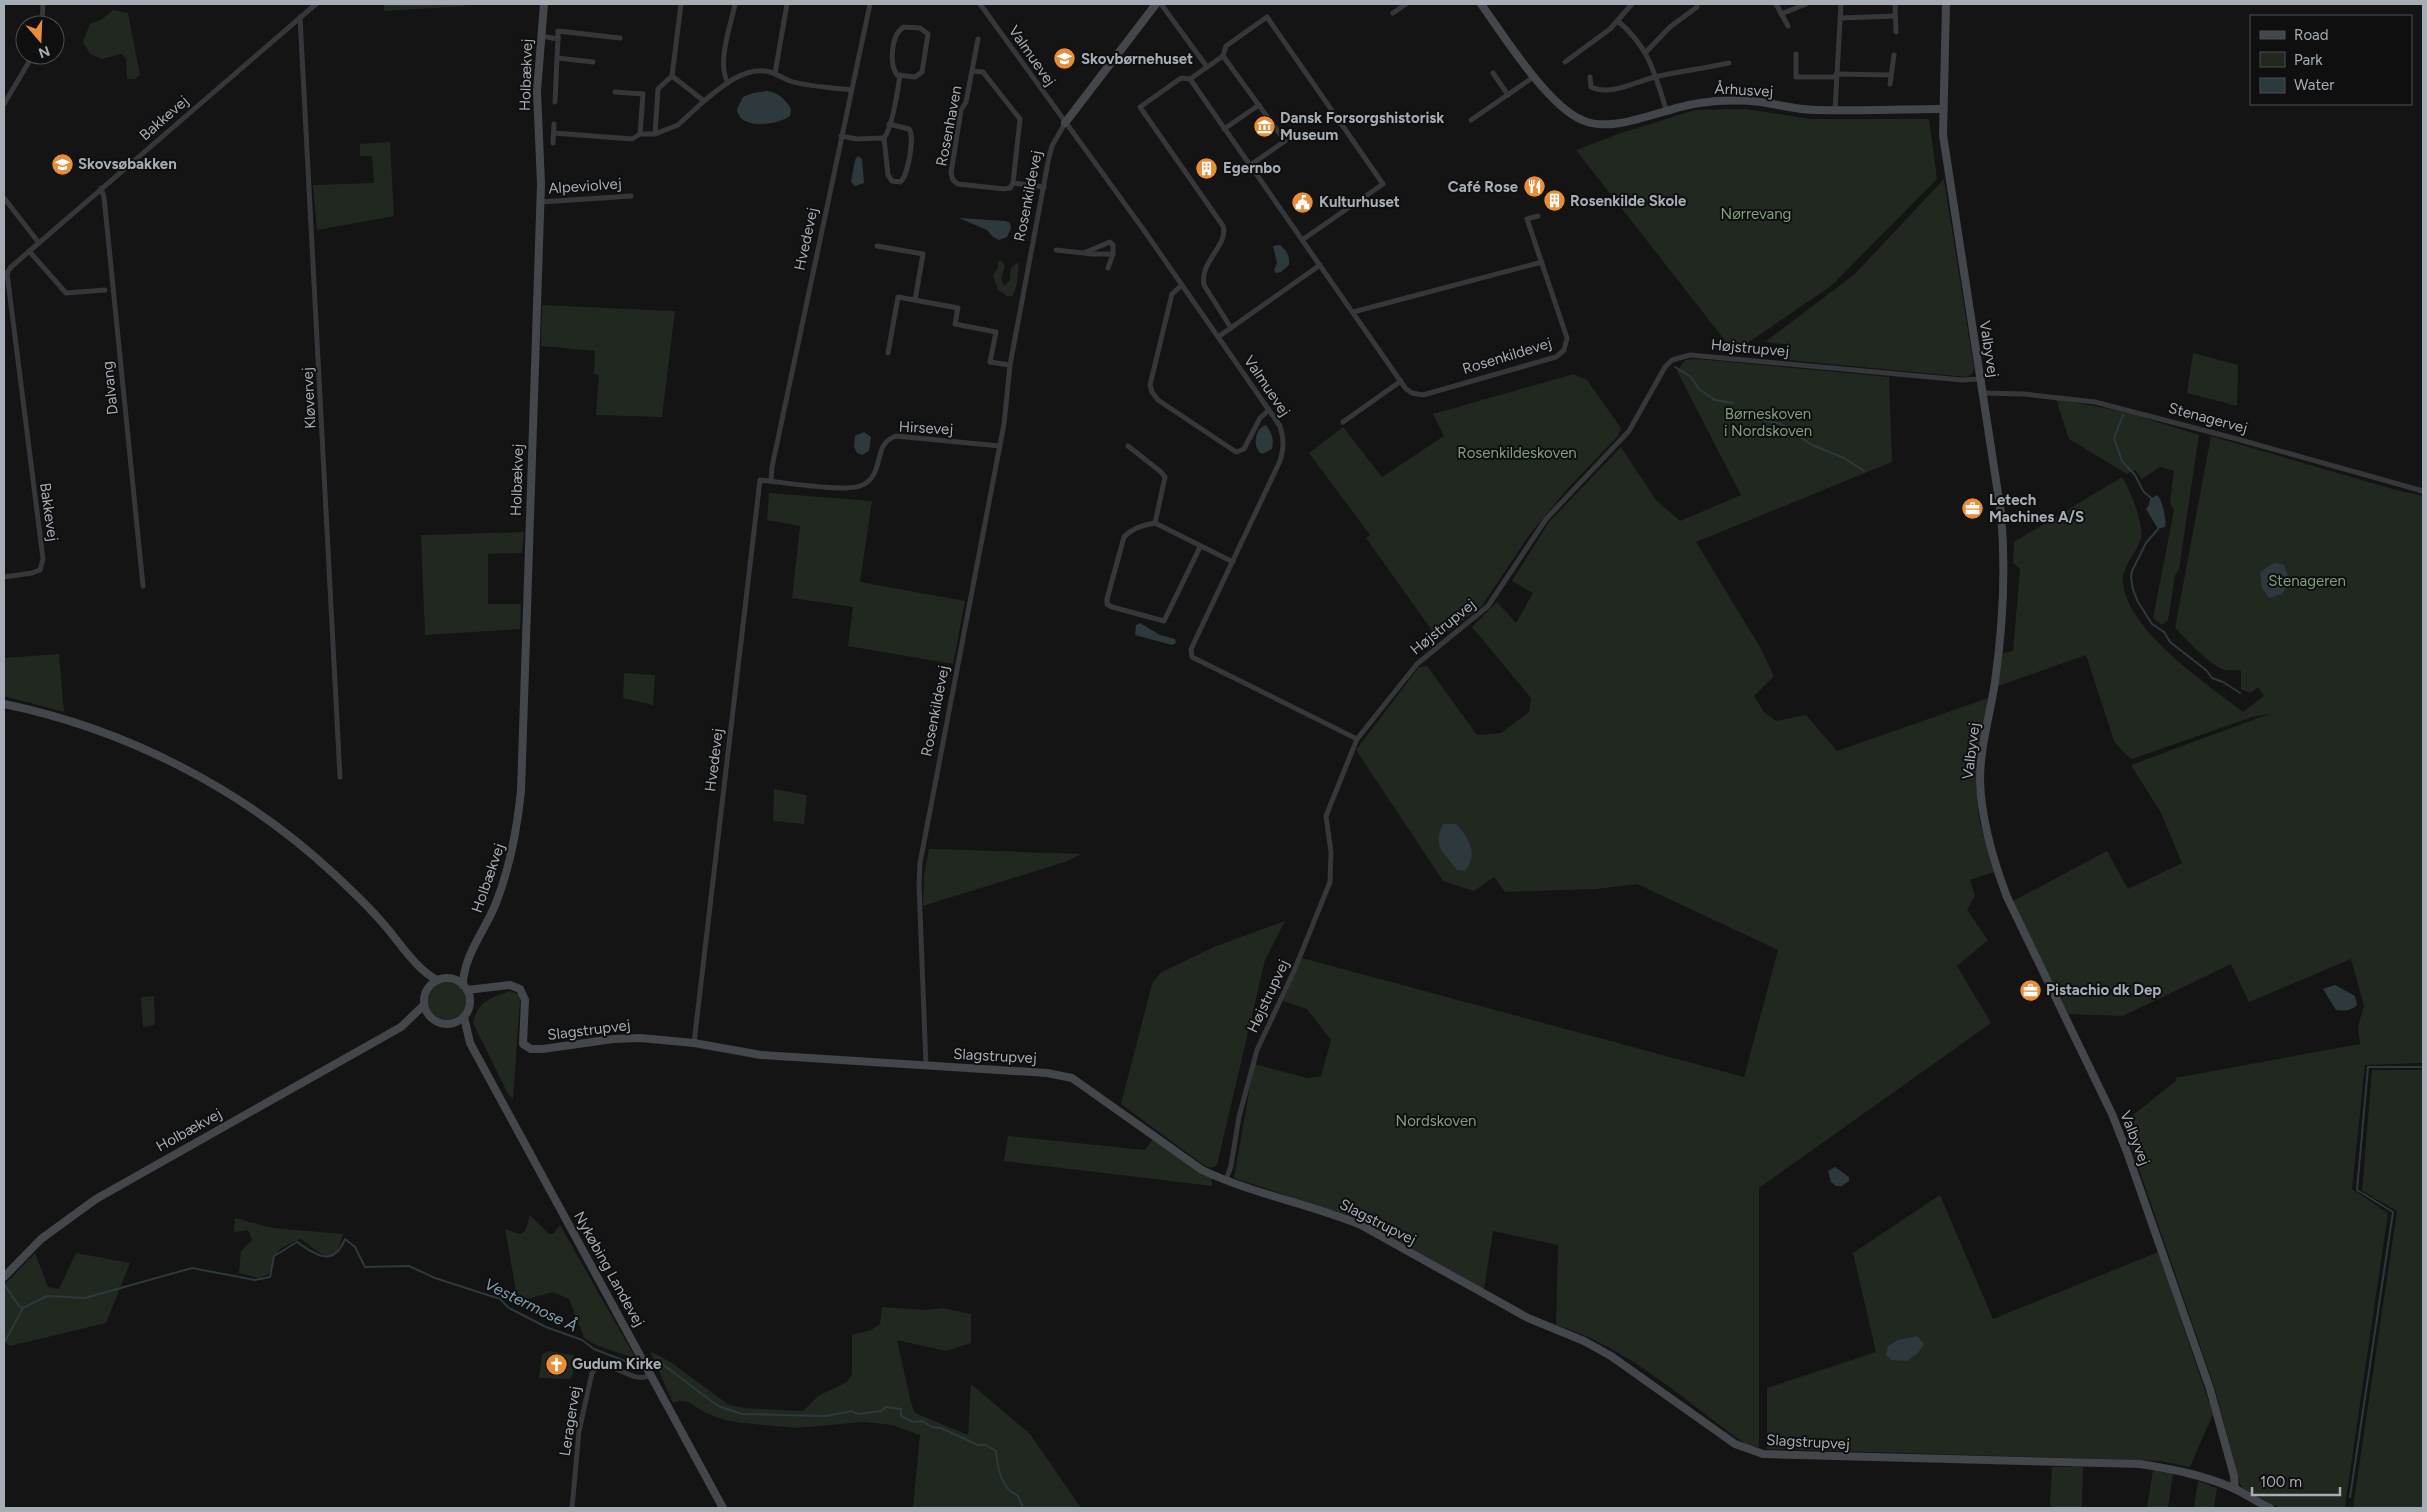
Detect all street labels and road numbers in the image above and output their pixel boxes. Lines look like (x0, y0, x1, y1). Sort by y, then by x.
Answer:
street label: Valmuevej (1005, 22, 1059, 90)
street label: Holbækvej (516, 39, 536, 111)
street label: Århusvej (1714, 79, 1774, 101)
street label: Rosenhaven (932, 84, 966, 168)
street label: Bakkevej (136, 92, 192, 144)
street label: Rosenkildevej (1010, 149, 1046, 243)
street label: Alpeviolvej (548, 174, 622, 198)
street label: Hvedevej (791, 206, 821, 272)
street label: Valbyvej (1976, 319, 2002, 379)
street label: Rosenkildevej (1460, 334, 1554, 378)
street label: Højstrupvej (1710, 336, 1790, 360)
street label: Valmuevej (1240, 352, 1294, 420)
street label: Dalvang (98, 360, 122, 416)
street label: Kløvervej (298, 367, 320, 429)
street label: Stenagervej (2167, 399, 2249, 437)
street label: Hirsevej (898, 418, 954, 438)
street label: Holbækvej (507, 444, 527, 516)
street label: Bakkevej (36, 482, 62, 542)
street label: Højstrupvej (1407, 595, 1479, 659)
street label: Rosenkildevej (917, 664, 953, 758)
street label: Valbyvej (1959, 722, 1983, 780)
street label: Hvedevej (701, 727, 727, 793)
street label: Holbækvej (468, 841, 508, 915)
street label: Højstrupvej (1243, 957, 1293, 1035)
street label: Slagstrupvej (546, 1016, 632, 1044)
street label: Slagstrupvej (953, 1045, 1037, 1067)
street label: Holbækvej (153, 1105, 225, 1155)
street label: Valbyvej (2116, 1108, 2154, 1168)
street label: Slagstrupvej (1337, 1195, 1419, 1249)
street label: Nykøbing Landevej (570, 1208, 648, 1330)
street label: Leragervej (556, 1385, 584, 1457)
street label: Slagstrupvej (1766, 1431, 1850, 1453)

